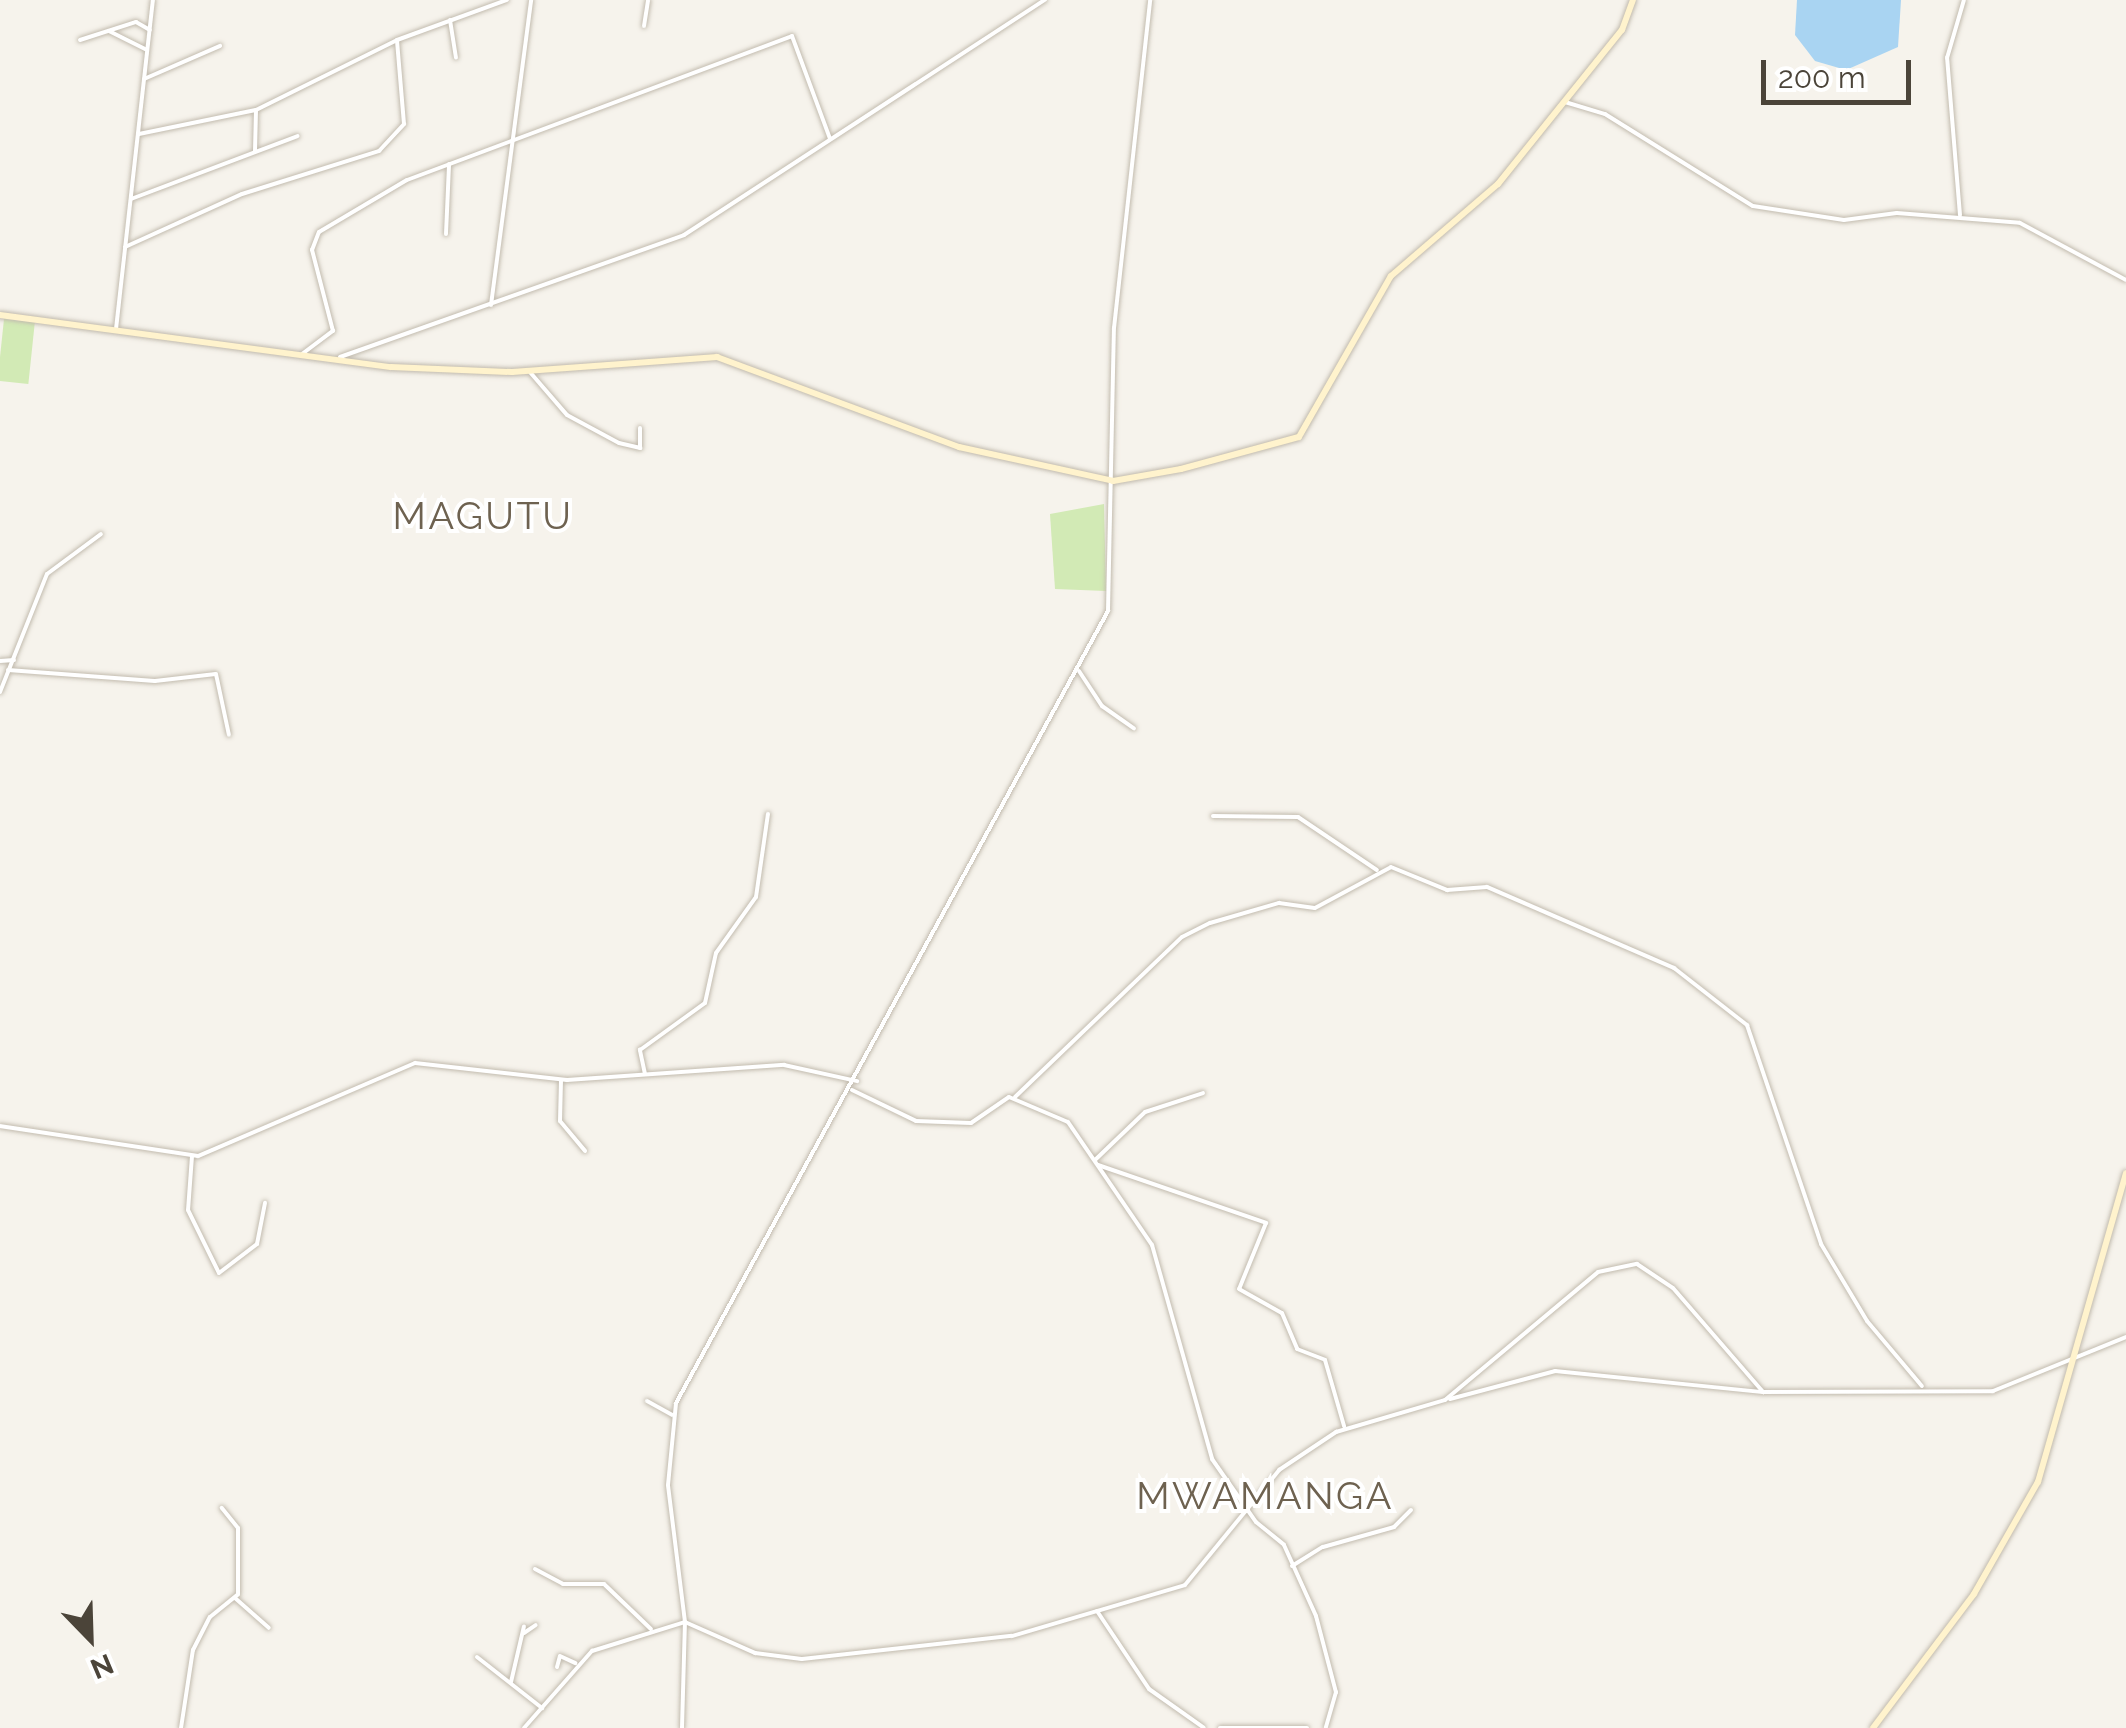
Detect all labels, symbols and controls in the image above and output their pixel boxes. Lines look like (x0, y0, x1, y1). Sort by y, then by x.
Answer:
scale bar (1766, 40, 1916, 102)
text: 200 m (1778, 60, 1866, 95)
district label: MAGUTU (393, 493, 573, 539)
district label: MWAMANGA (1136, 1473, 1394, 1519)
north arrow (40, 1588, 140, 1688)
text: N (86, 1647, 118, 1685)

